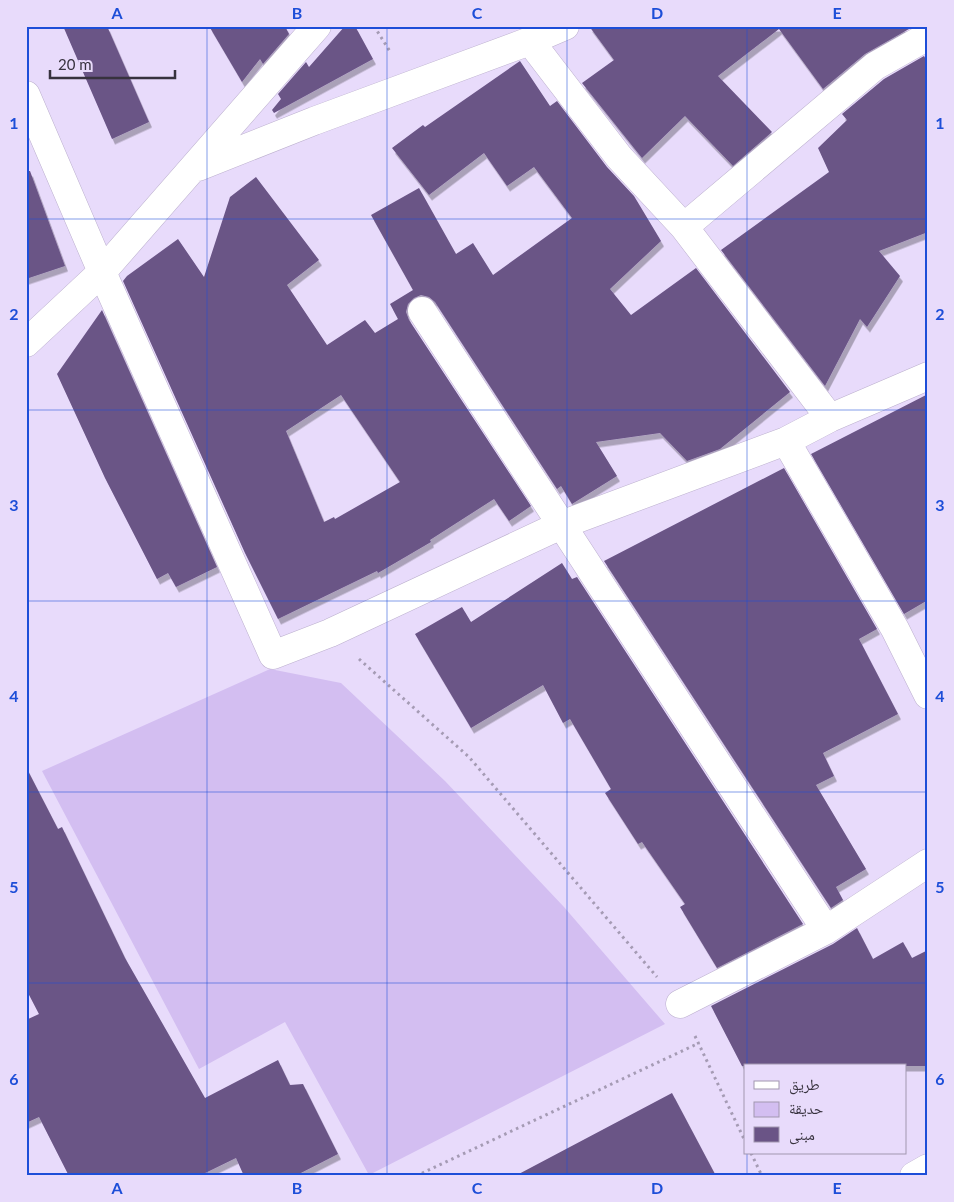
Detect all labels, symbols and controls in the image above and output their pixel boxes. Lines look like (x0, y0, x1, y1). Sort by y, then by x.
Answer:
text: A (110, 3, 123, 22)
text: B (292, 3, 302, 22)
text: C (472, 3, 483, 22)
text: D (651, 3, 663, 22)
text: E (832, 3, 842, 22)
scale bar (50, 48, 175, 80)
text: 20 m (58, 55, 92, 73)
text: 1 (9, 113, 19, 132)
text: 1 (935, 113, 945, 132)
text: 2 (9, 304, 19, 323)
text: 2 (935, 304, 945, 323)
text: 3 (9, 495, 19, 514)
text: 3 (935, 495, 945, 514)
text: 4 (9, 686, 19, 705)
text: 4 (935, 686, 945, 705)
text: 5 (9, 877, 19, 896)
text: 5 (935, 877, 945, 896)
legend (744, 1064, 906, 1154)
text: 6 (9, 1069, 19, 1088)
text: 6 (935, 1069, 945, 1088)
text: طريق (789, 1075, 820, 1095)
text: حديقة (789, 1099, 824, 1117)
text: مبنى (789, 1125, 815, 1145)
text: A (110, 1178, 123, 1197)
text: B (292, 1178, 302, 1197)
text: C (472, 1178, 483, 1197)
text: D (651, 1178, 663, 1197)
text: E (832, 1178, 842, 1197)

